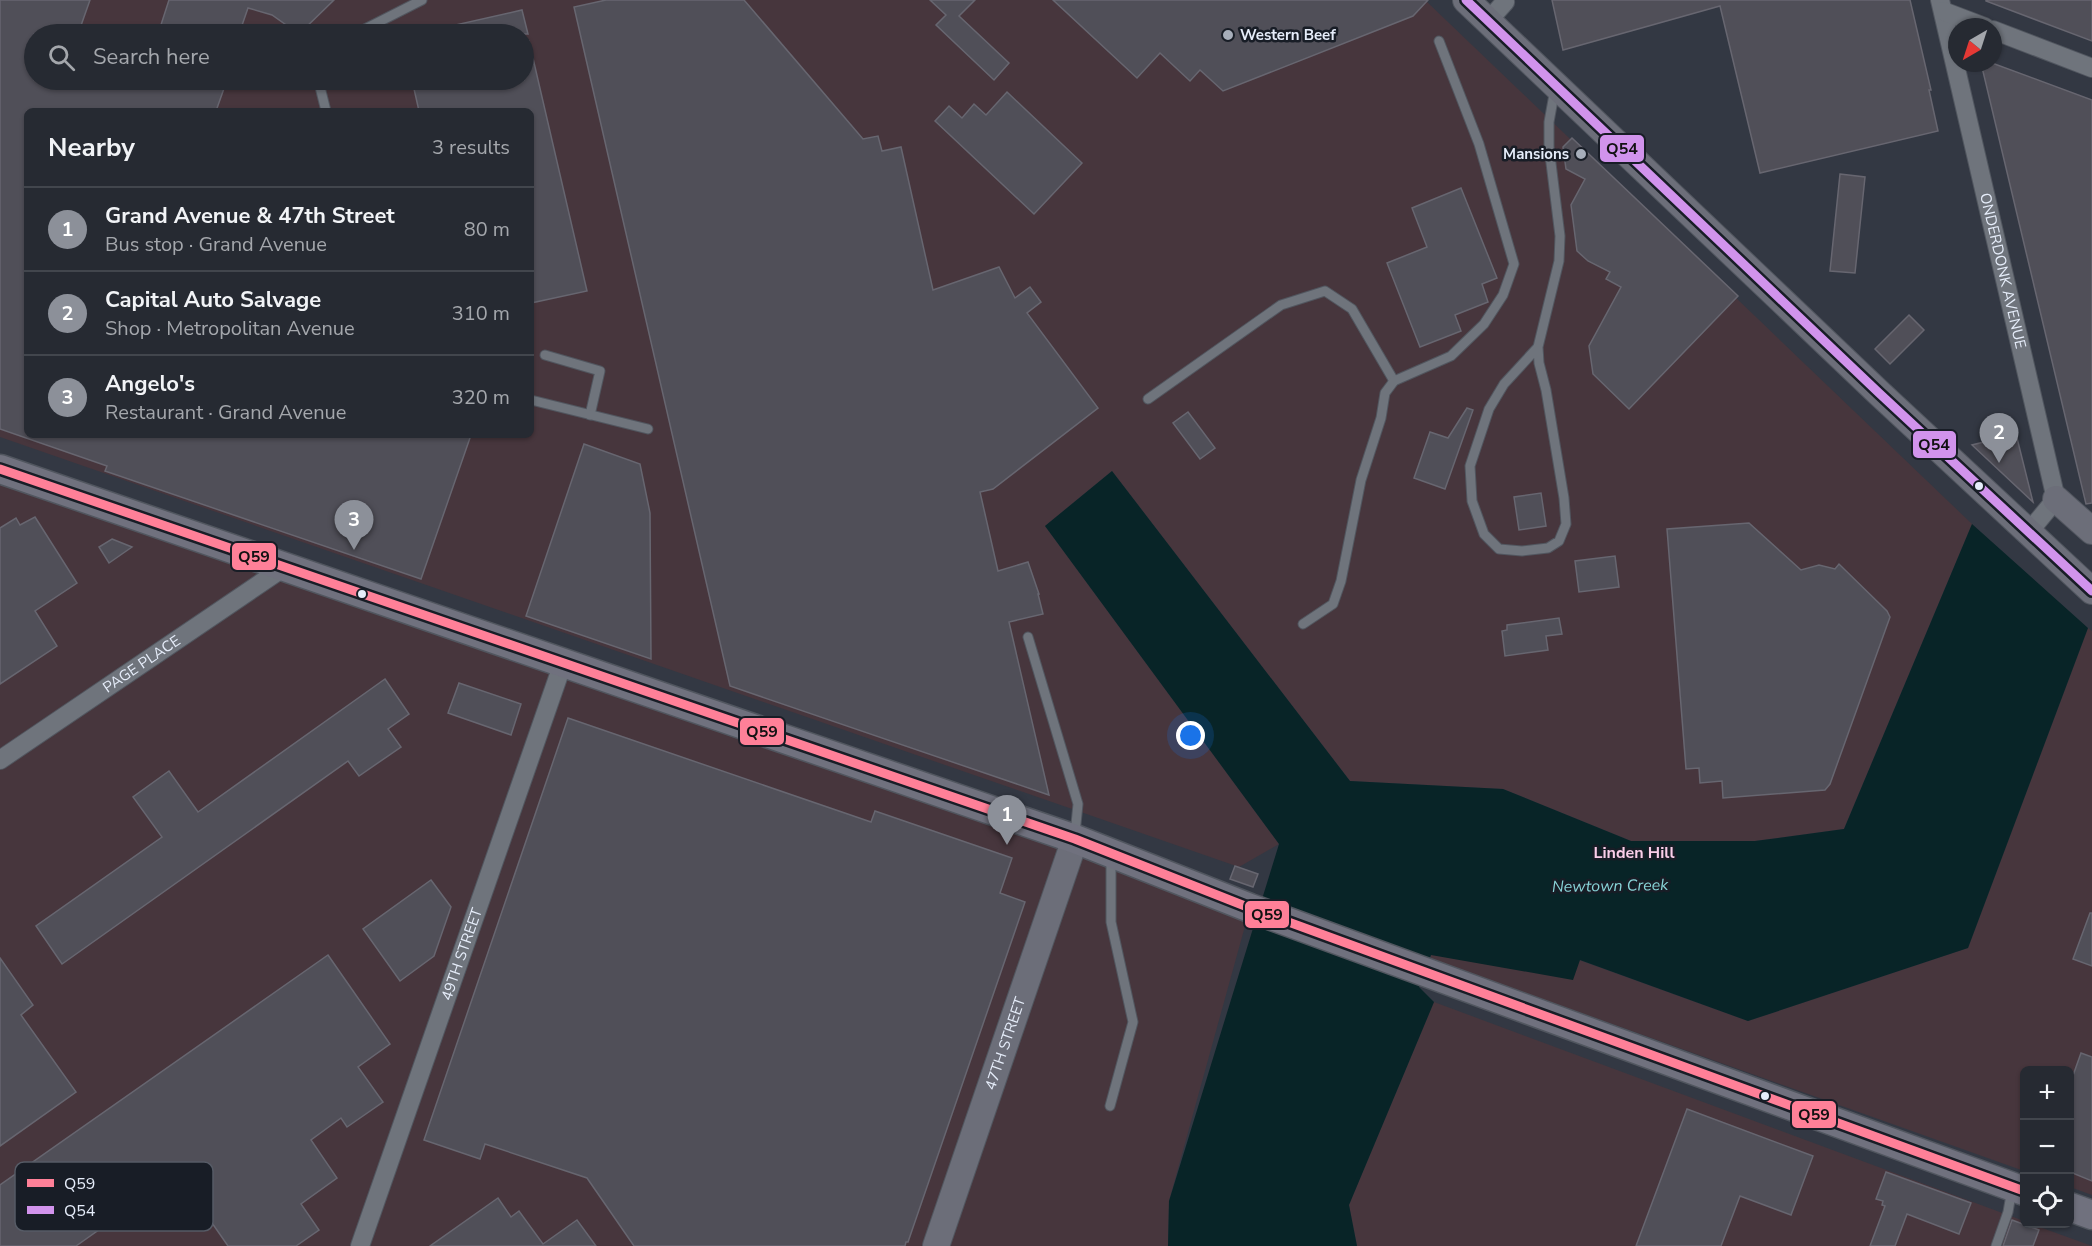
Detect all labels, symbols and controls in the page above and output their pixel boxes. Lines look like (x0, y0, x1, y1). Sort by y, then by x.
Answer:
north arrow (1948, 18, 2002, 72)
search box (24, 24, 534, 90)
place label: Western Beef (1240, 25, 1336, 45)
marker: Western Beef (1221, 28, 1235, 42)
icon: search (45, 41, 78, 74)
text: Search here (93, 42, 210, 72)
text: Nearby (48, 130, 135, 165)
text: 3 results (432, 134, 510, 161)
line badge: Q54 (1599, 134, 1645, 163)
text: Q54 (1606, 138, 1638, 160)
place label: Mansions (1503, 144, 1569, 164)
marker: Mansions (1574, 147, 1588, 161)
street label: ONDERDONK AVENUE (1975, 191, 2031, 351)
text: Grand Avenue & 47th Street (105, 201, 395, 231)
text: 1 (62, 216, 74, 243)
text: 80 m (464, 216, 510, 243)
text: Bus stop · Grand Avenue (105, 231, 327, 258)
text: Capital Auto Salvage (105, 285, 321, 315)
text: 2 (62, 300, 74, 327)
text: 310 m (452, 300, 510, 327)
text: Shop · Metropolitan Avenue (105, 315, 355, 342)
text: Angelo's (105, 369, 195, 399)
text: 3 (62, 384, 74, 411)
text: 320 m (452, 384, 510, 411)
text: Restaurant · Grand Avenue (105, 399, 346, 426)
pin: 2 (1980, 414, 2018, 463)
line badge: Q54 (1912, 430, 1957, 459)
text: Q54 (1918, 434, 1950, 456)
unlabelled marker (1973, 480, 1985, 492)
pin: 3 (334, 500, 374, 550)
line badge: Q59 (231, 542, 277, 571)
text: Q59 (238, 546, 270, 568)
unlabelled marker (356, 588, 368, 600)
street label: PAGE PLACE (99, 631, 184, 697)
line badge: Q59 (739, 717, 785, 746)
text: Q59 (746, 721, 778, 743)
your location (1176, 721, 1205, 750)
pin: 1 (988, 796, 1026, 845)
district label: Linden Hill (1593, 842, 1675, 864)
water label: Newtown Creek (1552, 874, 1669, 898)
line badge: Q59 (1244, 900, 1290, 929)
text: Q59 (1251, 904, 1283, 926)
street label: 49TH STREET (436, 905, 487, 1003)
street label: 47TH STREET (980, 994, 1030, 1093)
map controls (2020, 1066, 2074, 1228)
button: + (2020, 1066, 2074, 1120)
unlabelled marker (1759, 1090, 1771, 1102)
line badge: Q59 (1791, 1100, 1837, 1129)
text: Q59 (1798, 1104, 1830, 1126)
button: − (2020, 1120, 2074, 1174)
legend (15, 1162, 213, 1231)
text: Q59 (64, 1173, 95, 1195)
button: locate (2020, 1174, 2074, 1228)
text: Q54 (64, 1200, 96, 1222)

